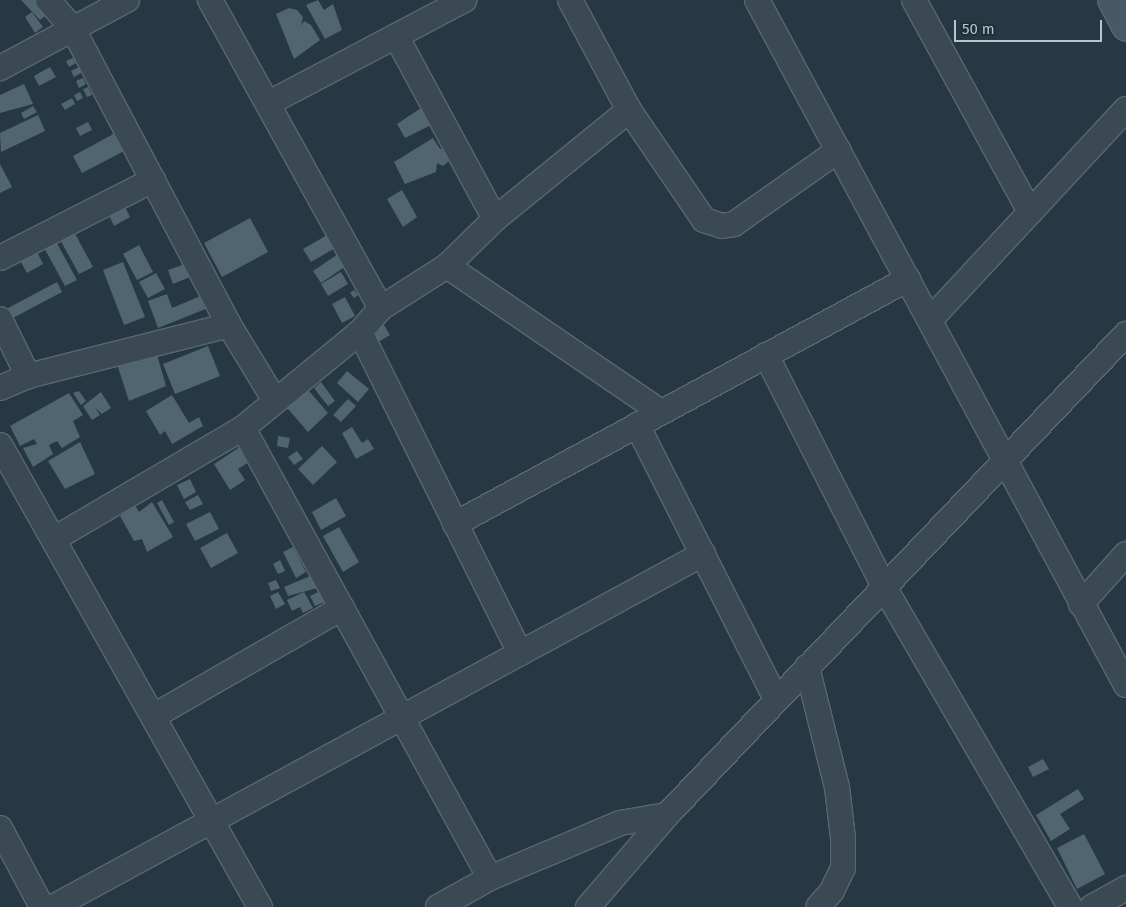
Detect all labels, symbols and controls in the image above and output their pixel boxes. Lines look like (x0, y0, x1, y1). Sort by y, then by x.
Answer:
scale bar (956, 10, 1104, 42)
text: 50 m (962, 20, 995, 38)

